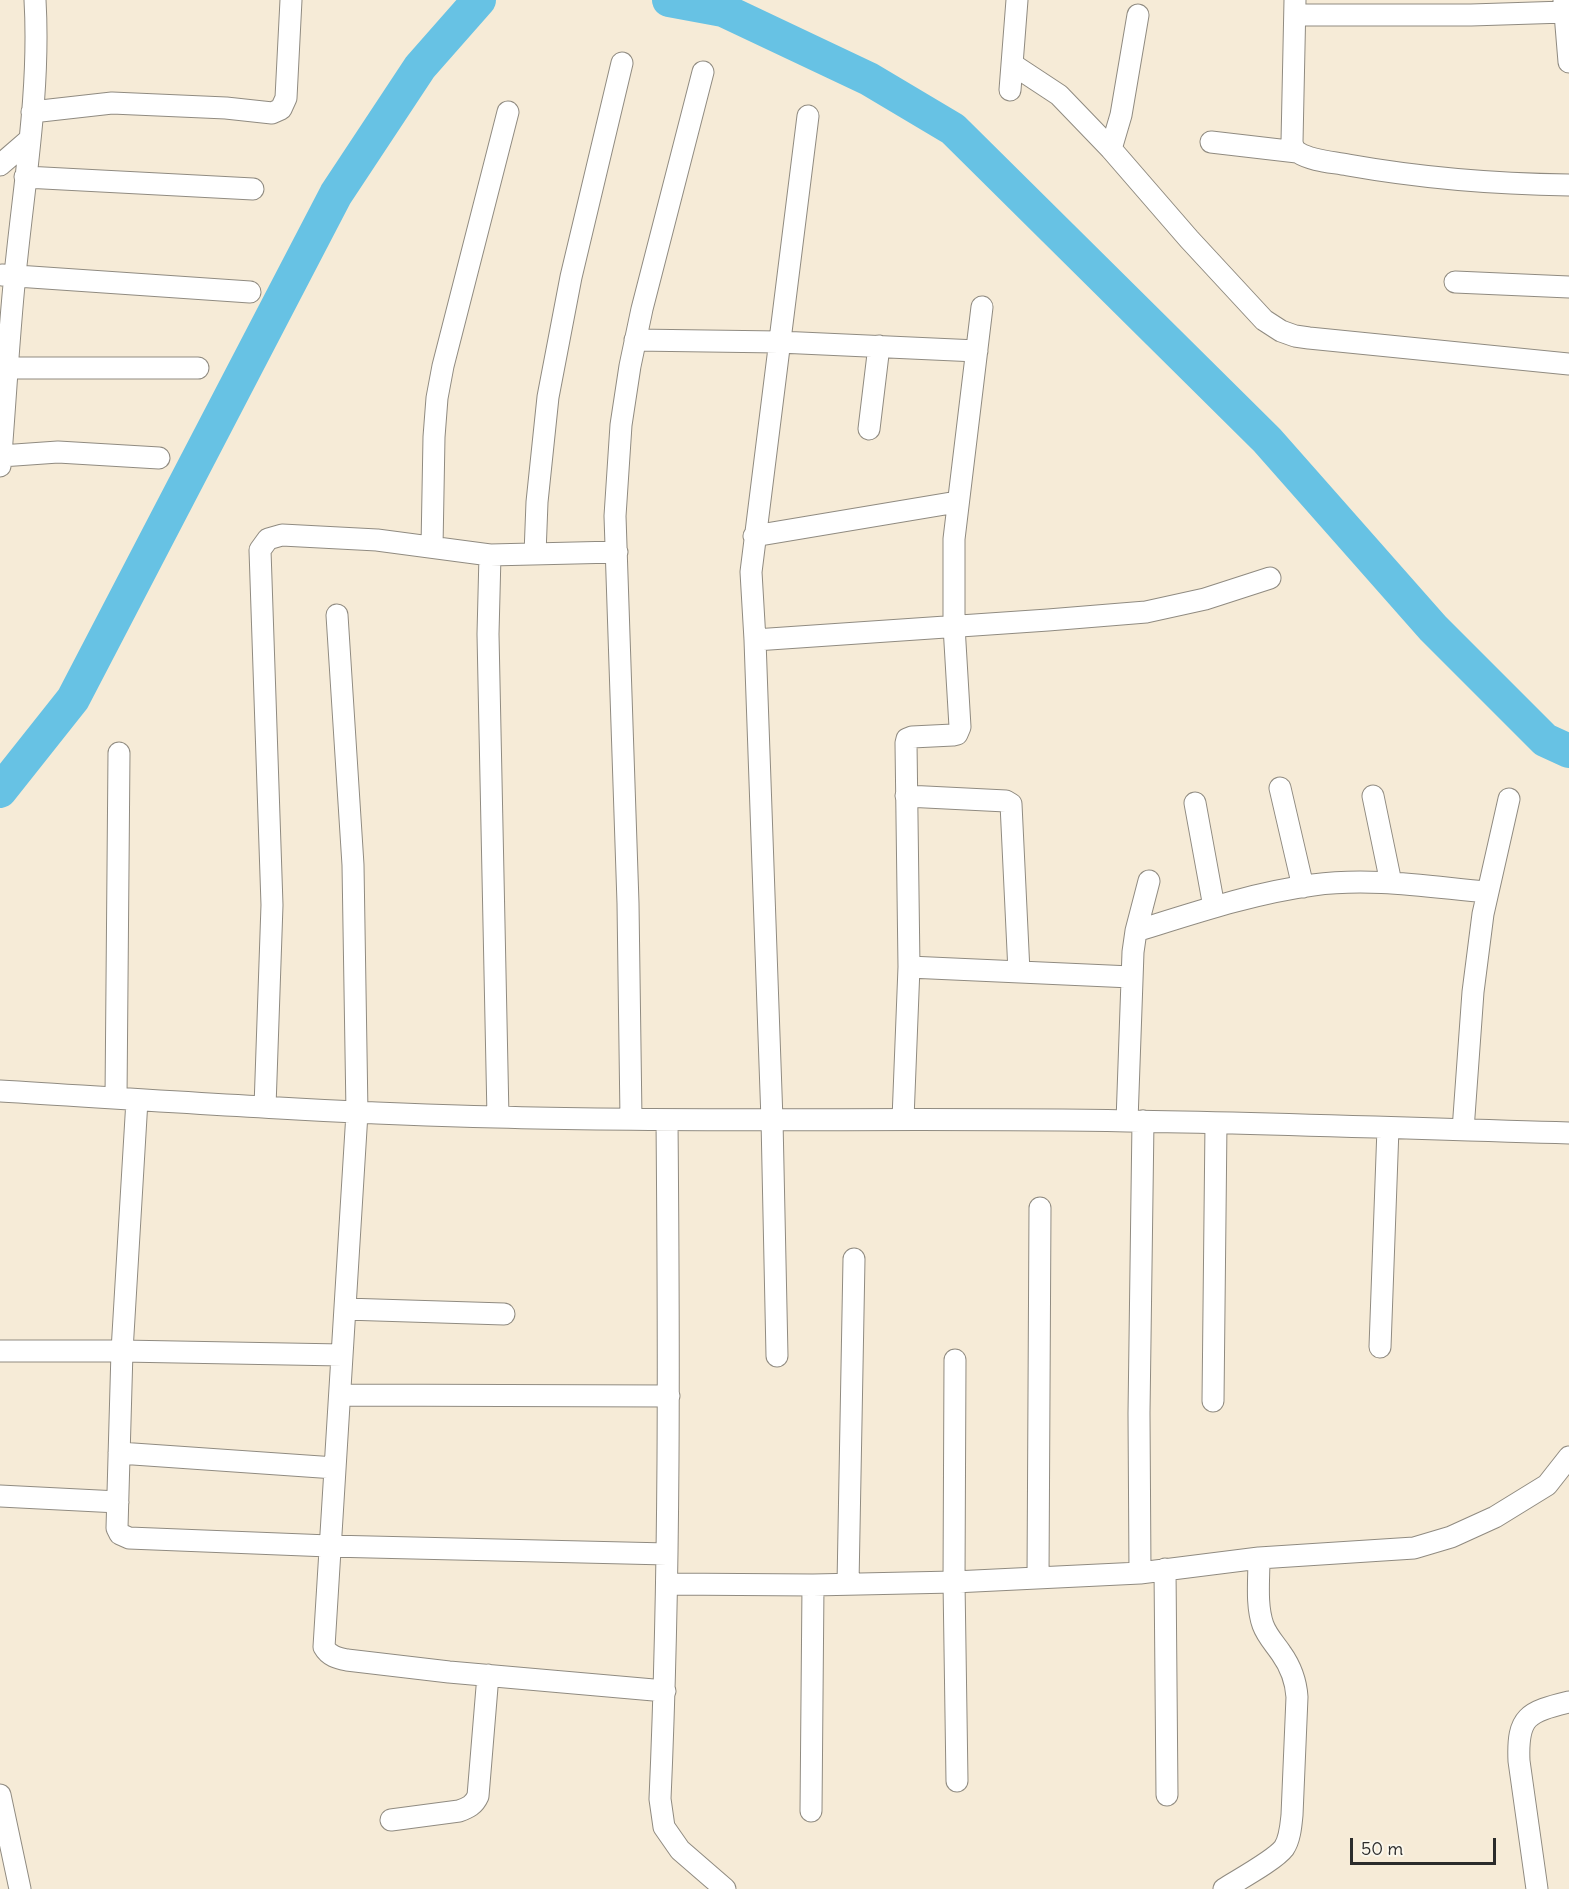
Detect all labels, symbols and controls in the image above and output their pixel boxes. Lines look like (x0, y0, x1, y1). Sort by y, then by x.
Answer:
scale bar (1353, 1826, 1498, 1864)
text: 50 m (1361, 1837, 1403, 1860)

